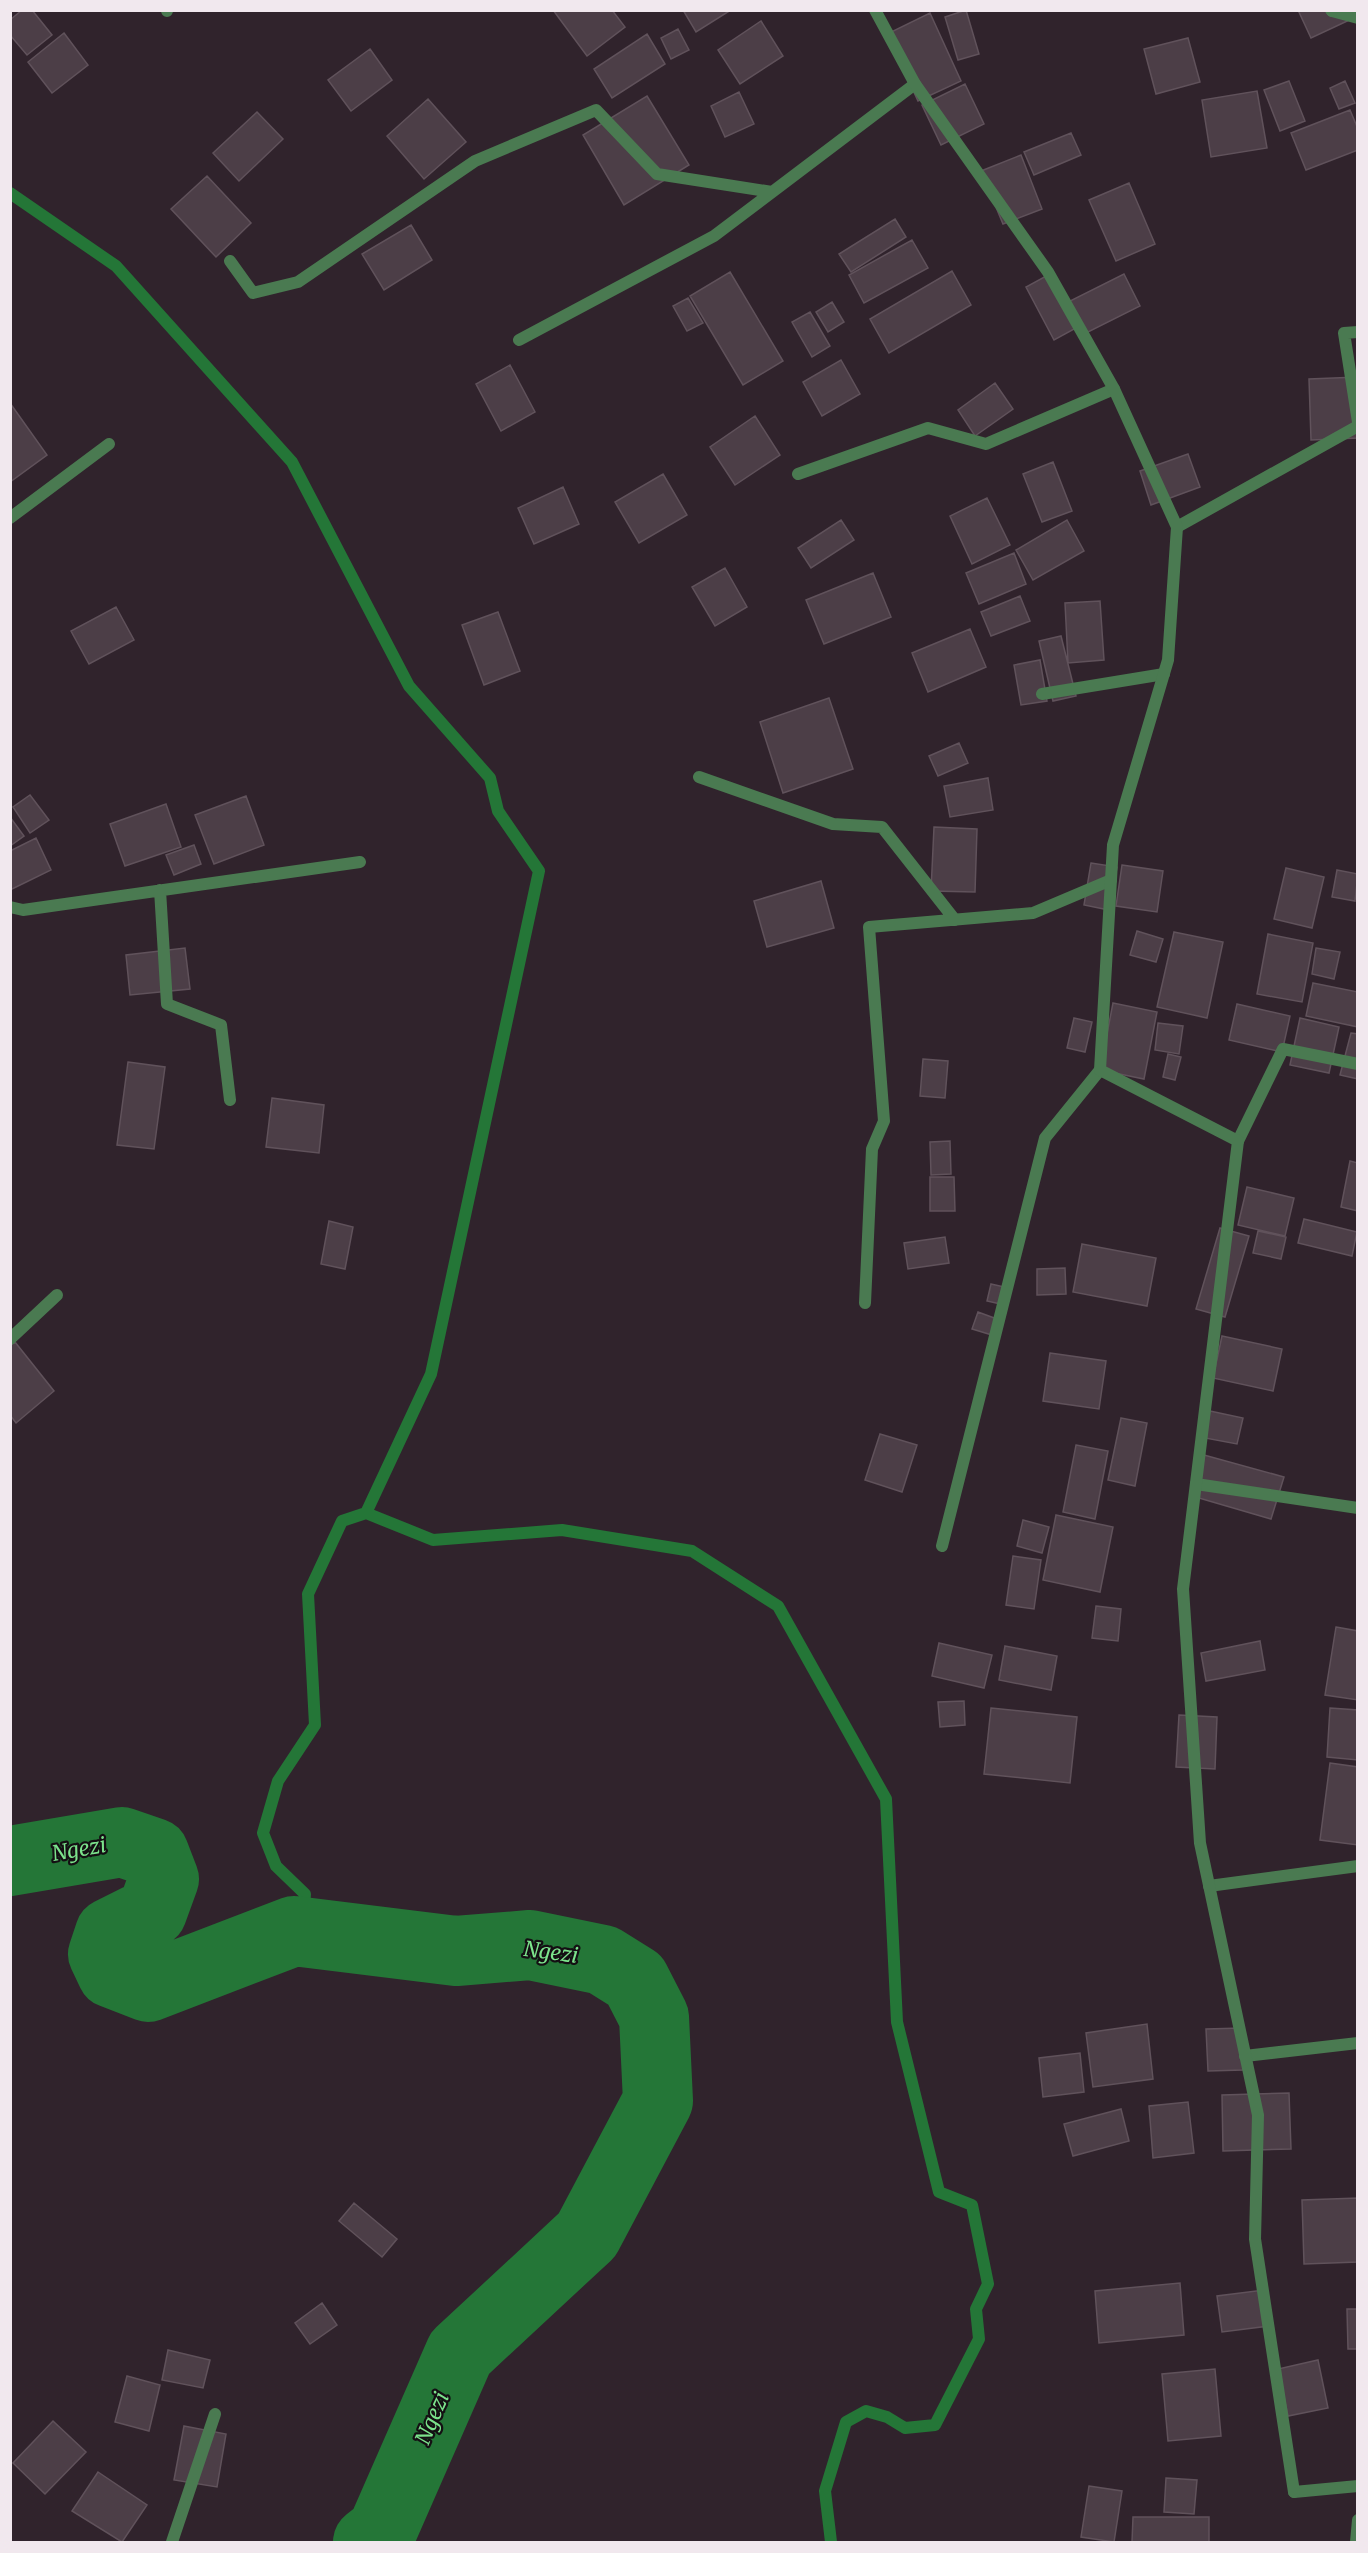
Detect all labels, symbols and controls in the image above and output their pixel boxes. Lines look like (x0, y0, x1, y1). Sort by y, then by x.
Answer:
water label: Ngezi (50, 1831, 108, 1867)
water label: Ngezi (522, 1935, 580, 1969)
water label: Ngezi (409, 2388, 455, 2448)

